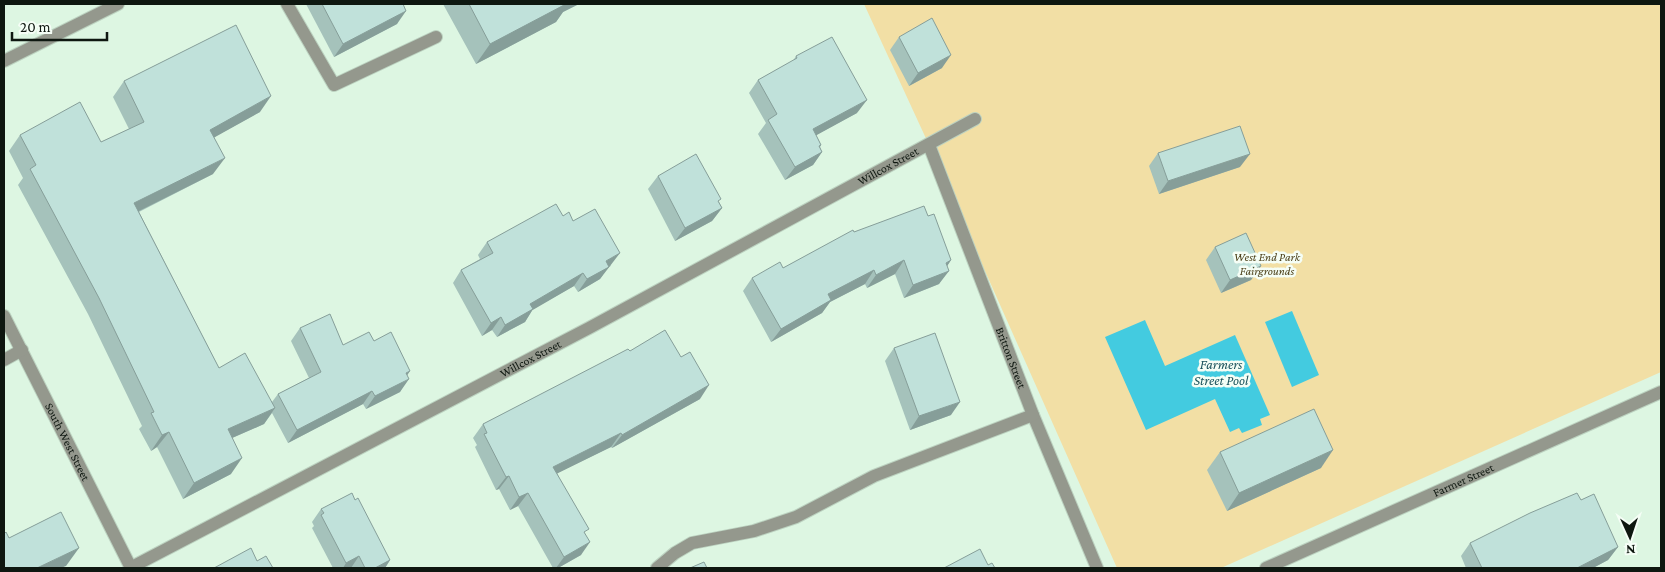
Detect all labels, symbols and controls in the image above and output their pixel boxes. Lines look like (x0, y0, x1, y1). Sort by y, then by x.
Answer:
scale bar (12, 10, 108, 42)
text: 20 m (20, 19, 51, 35)
street label: Willcox Street (855, 143, 922, 188)
park label: West End Park Fairgrounds (1234, 250, 1301, 278)
street label: Britton Street (993, 325, 1029, 391)
street label: Willcox Street (498, 336, 564, 380)
water label: Farmers Street Pool (1194, 356, 1249, 388)
street label: South West Street (42, 401, 93, 484)
street label: Farmer Street (1431, 460, 1497, 500)
north arrow (1605, 512, 1655, 562)
text: N (1625, 542, 1636, 558)

